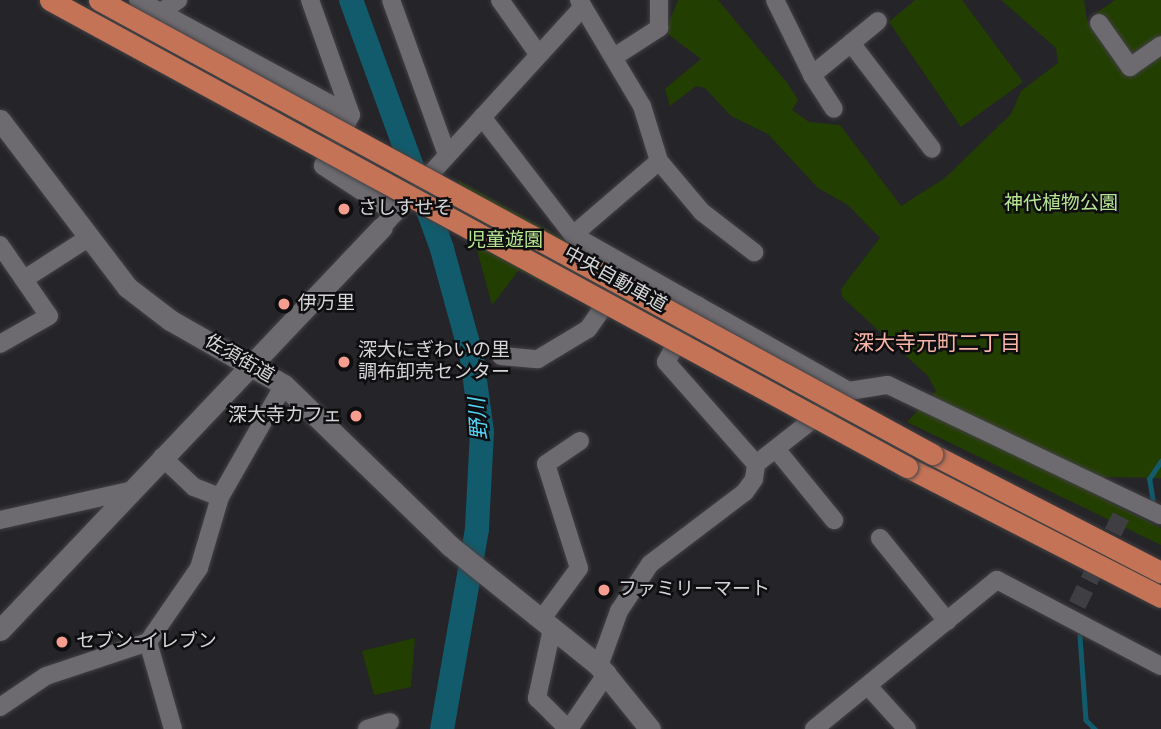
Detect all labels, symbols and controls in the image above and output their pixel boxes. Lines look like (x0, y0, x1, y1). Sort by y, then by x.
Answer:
park label: 神代植物公園 (1004, 193, 1118, 215)
place label: さしすせそ (358, 198, 453, 220)
marker: さしすせそ (336, 201, 352, 217)
park label: 児童遊園 (467, 230, 543, 252)
street label: 中央自動車道 (560, 242, 670, 318)
place label: 伊万里 (298, 293, 355, 315)
marker: 伊万里 (276, 296, 292, 312)
street label: 佐須街道 (200, 330, 278, 388)
district label: 深大寺元町二丁目 (853, 331, 1021, 357)
place label: 深大にぎわいの里 調布卸売センター (358, 340, 510, 384)
marker: 深大にぎわいの里 調布卸売センター (336, 354, 352, 370)
water label: 野川 (465, 397, 493, 441)
place label: 深大寺カフェ (228, 405, 342, 427)
marker: 深大寺カフェ (348, 408, 364, 424)
place label: ファミリーマート (618, 579, 770, 601)
marker: ファミリーマート (596, 582, 612, 598)
place label: セブン-イレブン (76, 631, 217, 653)
marker: セブン-イレブン (54, 634, 70, 650)

